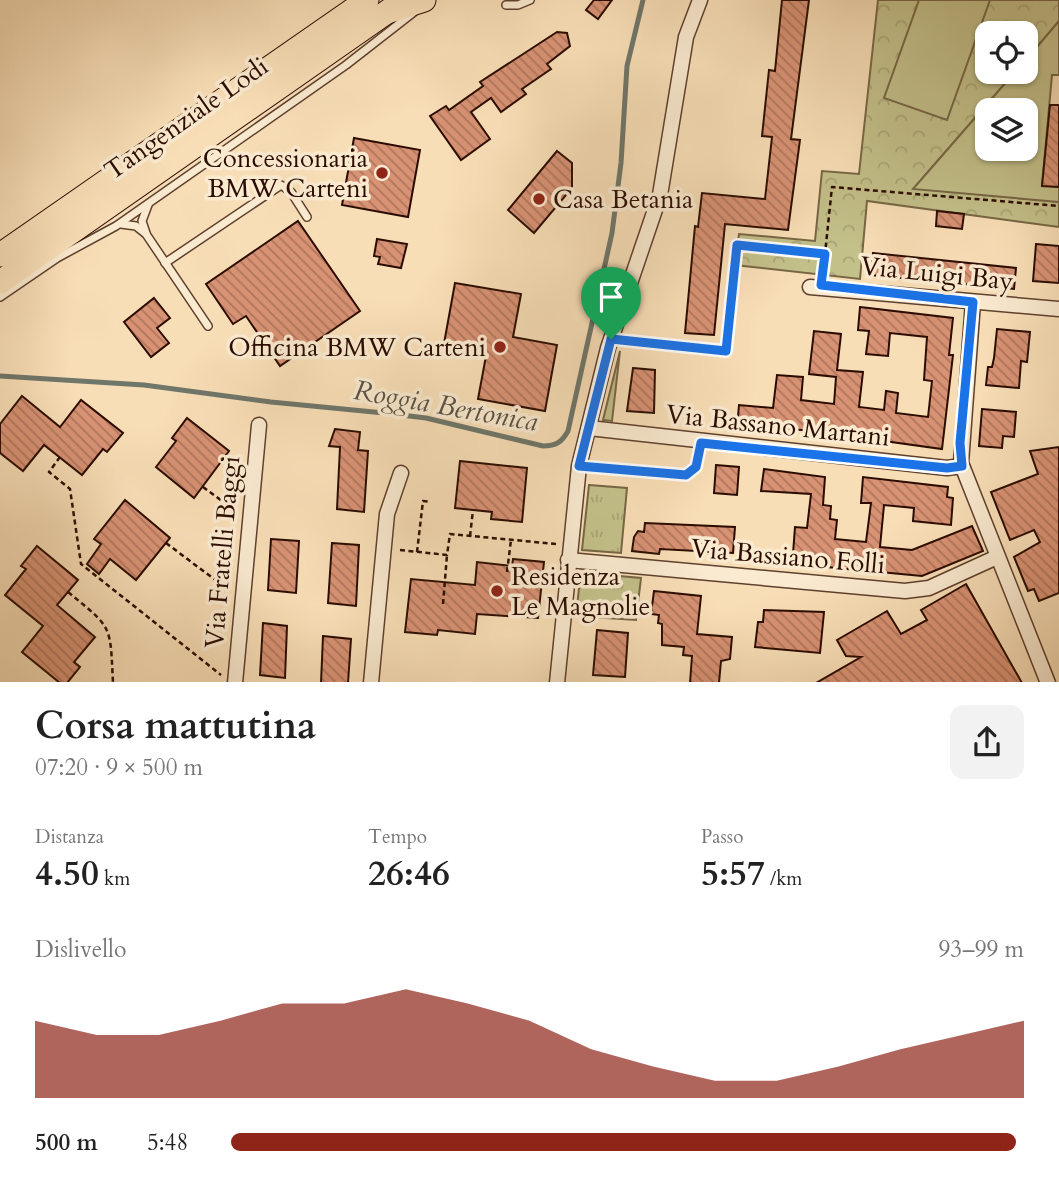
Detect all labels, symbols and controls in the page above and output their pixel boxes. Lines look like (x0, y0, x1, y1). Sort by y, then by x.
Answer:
map controls (975, 21, 1038, 161)
button: locate (975, 21, 1038, 84)
street label: Tangenziale Lodi (97, 49, 275, 188)
button: layers (975, 98, 1038, 161)
place label: Concessionaria BMW Carteni (203, 141, 368, 206)
marker: Concessionaria BMW Carteni (374, 165, 390, 181)
place label: Casa Betania (553, 182, 693, 217)
marker: Casa Betania (531, 191, 547, 207)
street label: Via Luigi Bay (859, 248, 1015, 299)
pin (581, 267, 641, 339)
icon: arrive (592, 278, 630, 316)
place label: Officina BMW Carteni (228, 330, 486, 365)
marker: Officina BMW Carteni (492, 339, 508, 355)
water label: Roggia Bertonica (351, 371, 541, 441)
street label: Via Bassano Martani (664, 396, 892, 455)
street label: Via Fratelli Baggi (197, 454, 248, 650)
street label: Via Bassiano Folli (689, 531, 886, 582)
place label: Residenza Le Magnolie (511, 559, 650, 624)
marker: Residenza Le Magnolie (489, 583, 505, 599)
text: Corsa mattutina (35, 700, 316, 752)
button: share (950, 705, 1024, 779)
text: 07:20 · 9 × 500 m (35, 752, 203, 783)
text: Distanza (35, 824, 104, 850)
text: Tempo (368, 824, 427, 850)
text: Passo (701, 824, 743, 850)
text: 4.50 (35, 850, 99, 898)
text: 26:46 (368, 850, 450, 898)
text: 5:57 (701, 850, 765, 898)
text: km (99, 866, 130, 892)
text: /km (765, 866, 802, 892)
text: Dislivello (35, 934, 126, 965)
text: 93–99 m (939, 934, 1024, 965)
text: 500 m (35, 1127, 98, 1158)
text: 5:48 (147, 1127, 188, 1158)

